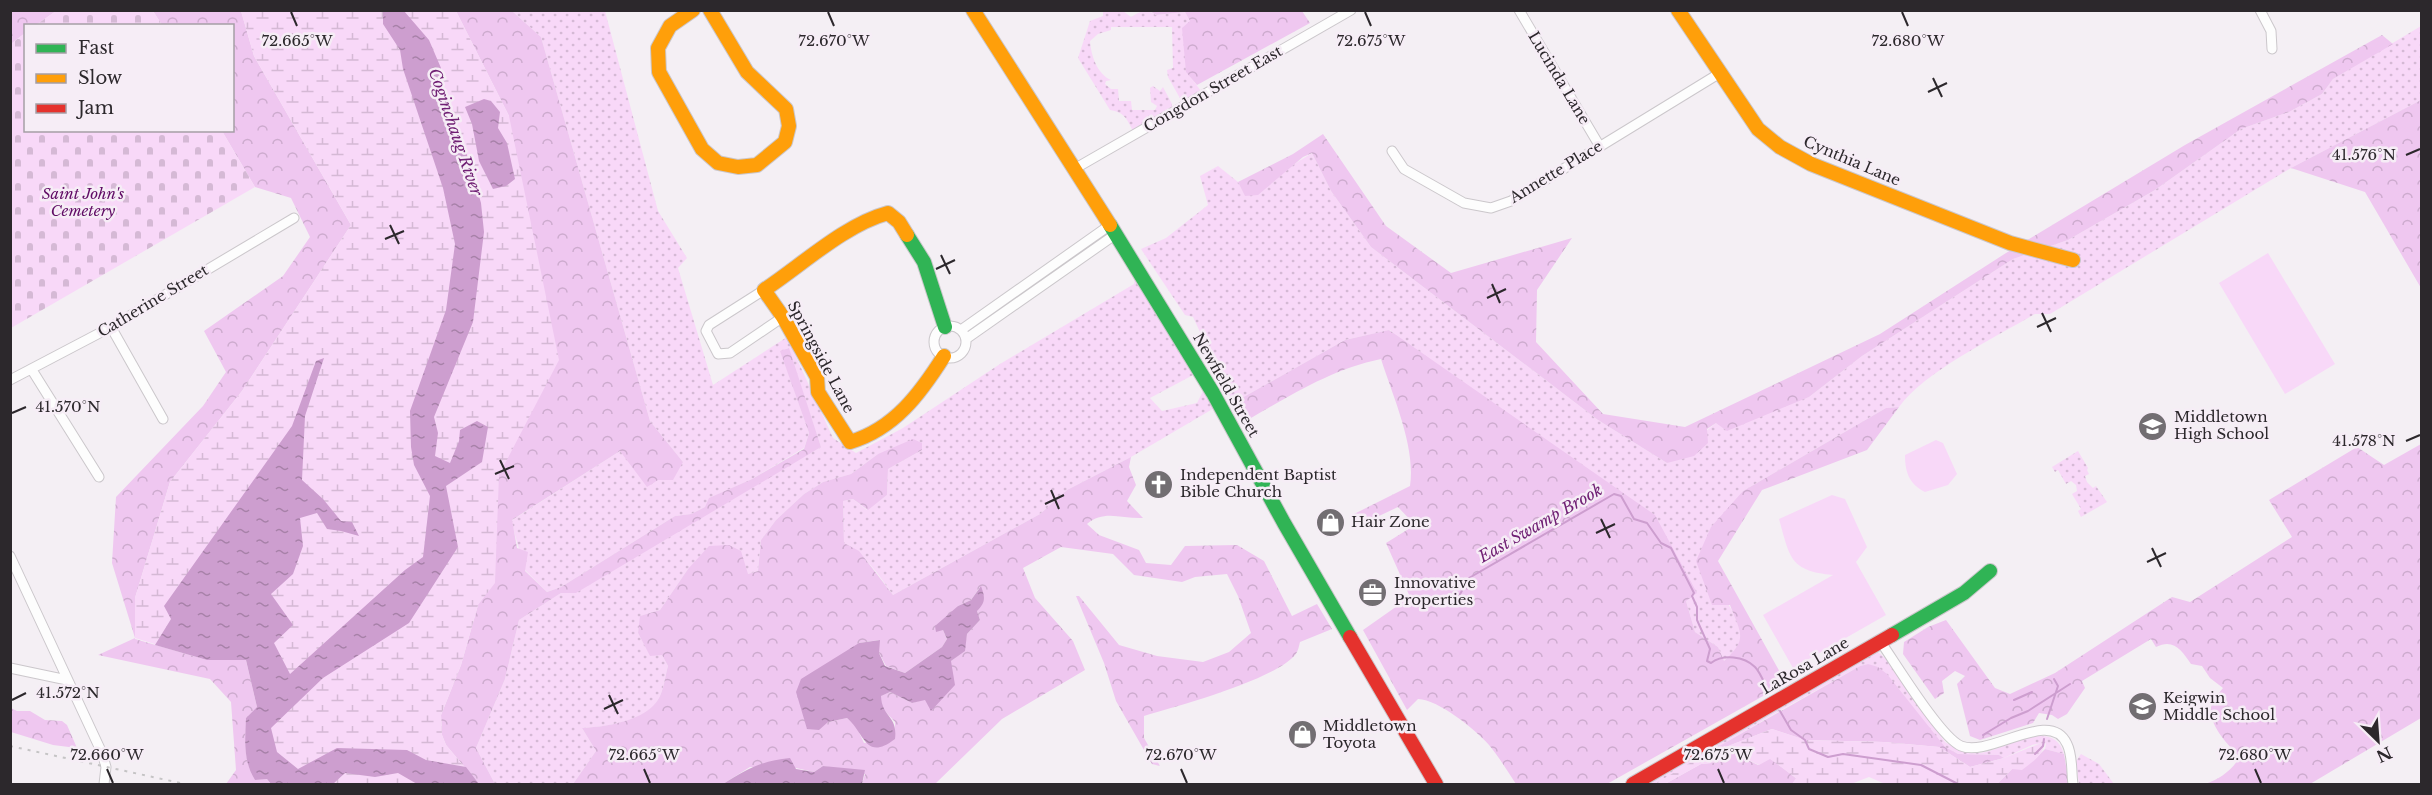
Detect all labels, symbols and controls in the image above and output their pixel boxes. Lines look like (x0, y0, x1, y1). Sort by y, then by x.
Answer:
legend (24, 24, 234, 132)
street label: Lucinda Lane (1524, 28, 1595, 128)
text: 72.665°W (261, 31, 333, 50)
text: 72.670°W (798, 31, 870, 50)
text: 72.675°W (1337, 31, 1406, 50)
text: 72.680°W (1872, 31, 1945, 50)
text: Fast (78, 37, 115, 59)
street label: Congdon Street East (1140, 41, 1286, 136)
water label: Coginchaug River (425, 66, 487, 199)
text: Slow (78, 67, 123, 89)
text: Jam (76, 97, 114, 119)
street label: Cynthia Lane (1801, 132, 1904, 190)
street label: Annette Place (1505, 136, 1606, 207)
text: 41.576°N (2332, 145, 2396, 164)
park label: Saint John's Cemetery (42, 184, 125, 220)
street label: Catherine Street (94, 260, 212, 341)
street label: Springside Lane (784, 297, 859, 416)
street label: Newfield Street (1189, 329, 1264, 440)
text: 41.570°N (36, 397, 100, 416)
place label: Middletown High School (2174, 407, 2269, 443)
school or university icon: Middletown High School (2137, 410, 2169, 442)
text: 41.578°N (2332, 431, 2396, 450)
place label: Independent Baptist Bible Church (1180, 465, 1337, 501)
church icon: Independent Baptist Bible Church (1143, 468, 1175, 500)
water label: East Swamp Brook (1474, 479, 1605, 567)
shop icon: Hair Zone (1314, 506, 1346, 538)
place label: Hair Zone (1351, 512, 1430, 531)
place label: Innovative Properties (1394, 573, 1476, 609)
office icon: Innovative Properties (1357, 576, 1389, 608)
street label: LaRosa Lane (1758, 633, 1852, 698)
text: 41.572°N (36, 683, 100, 702)
place label: Keigwin Middle School (2163, 688, 2275, 724)
school or university icon: Keigwin Middle School (2126, 691, 2158, 723)
north arrow (2348, 711, 2408, 771)
place label: Middletown Toyota (1323, 716, 1416, 752)
shop icon: Middletown Toyota (1286, 719, 1318, 751)
text: N (2373, 742, 2395, 767)
text: 72.660°W (70, 745, 144, 764)
text: 72.665°W (608, 745, 680, 764)
text: 72.670°W (1145, 745, 1217, 764)
text: 72.675°W (1684, 745, 1753, 764)
text: 72.680°W (2219, 745, 2292, 764)

